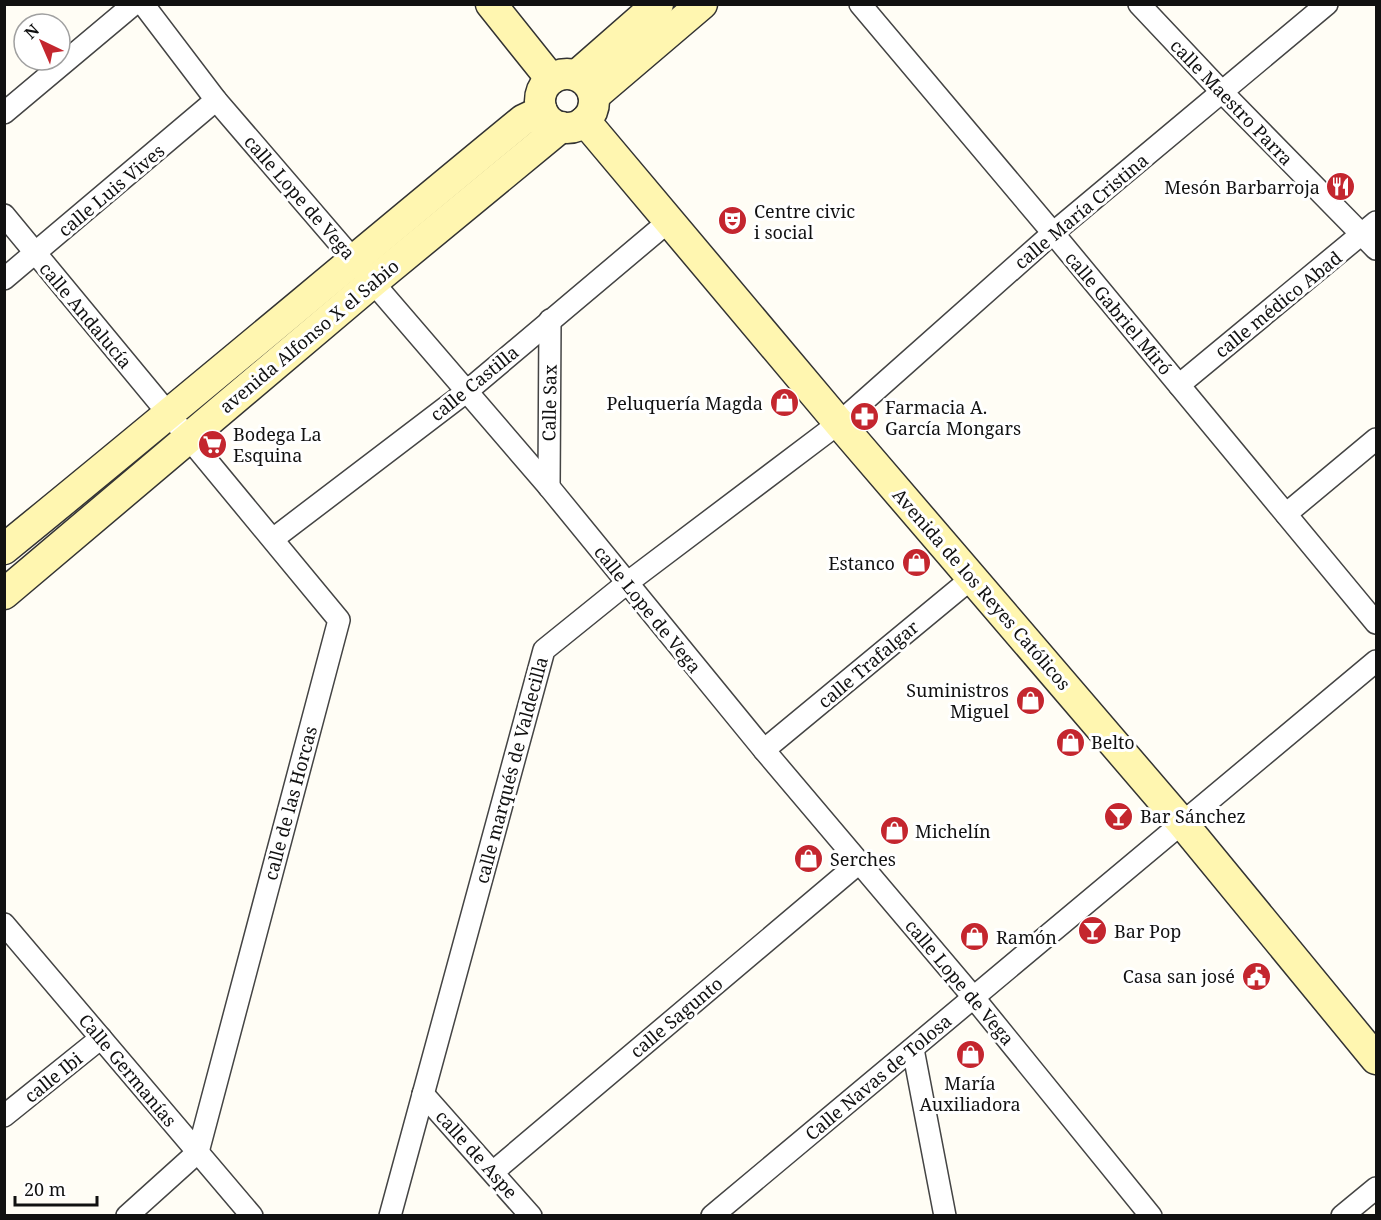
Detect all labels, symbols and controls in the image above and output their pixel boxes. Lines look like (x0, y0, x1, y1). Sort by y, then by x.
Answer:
north arrow (12, 12, 72, 72)
text: N (19, 19, 44, 44)
street label: calle Maestro Parra (1165, 34, 1299, 170)
street label: calle Lope de Vega (239, 130, 361, 264)
street label: calle Luis Vives (53, 138, 169, 242)
street label: calle María Cristina (1009, 148, 1153, 274)
restaurant icon: Mesón Barbarroja (1325, 171, 1357, 203)
place label: Mesón Barbarroja (1164, 175, 1320, 199)
place label: Centre civic i social (754, 199, 855, 244)
theatre icon: Centre civic i social (717, 205, 749, 237)
street label: calle médico Abad (1210, 245, 1346, 363)
street label: calle Gabriel Miró (1060, 246, 1178, 380)
street label: avenida Alfonso X el Sabio (214, 254, 404, 418)
street label: calle Andalucía (34, 257, 138, 373)
street label: calle Castilla (425, 340, 523, 426)
street label: Calle Sax (536, 364, 562, 442)
shop icon: Peluquería Magda (768, 387, 800, 419)
place label: Peluquería Magda (606, 391, 763, 415)
place label: Farmacia A. García Mongars (885, 395, 1021, 440)
pharmacy icon: Farmacia A. García Mongars (848, 401, 880, 433)
place label: Bodega La Esquina (233, 422, 322, 467)
supermarket icon: Bodega La Esquina (196, 428, 228, 460)
street label: Avenida de los Reyes Católicos (888, 483, 1076, 695)
street label: calle Lope de Vega (589, 540, 707, 678)
shop icon: Estanco (900, 547, 932, 579)
place label: Estanco (828, 551, 895, 575)
street label: calle Trafalgar (813, 614, 924, 713)
street label: calle marqués de Valdecilla (469, 654, 553, 886)
place label: Suministros Miguel (906, 678, 1009, 723)
shop icon: Suministros Miguel (1014, 684, 1046, 716)
street label: calle de las Horcas (258, 723, 322, 883)
shop icon: Belto (1054, 726, 1086, 758)
place label: Belto (1091, 730, 1135, 754)
bar icon: Bar Sánchez (1103, 800, 1135, 832)
place label: Bar Sánchez (1140, 804, 1246, 828)
shop icon: Michelín (878, 815, 910, 847)
place label: Michelín (915, 819, 991, 843)
shop icon: Serches (793, 843, 825, 875)
place label: Serches (830, 847, 896, 871)
street label: calle Lope de Vega (900, 914, 1020, 1050)
bar icon: Bar Pop (1077, 915, 1109, 947)
place label: Bar Pop (1114, 919, 1181, 943)
shop icon: Ramón (959, 921, 991, 953)
place label: Ramón (996, 925, 1057, 949)
public building icon: Casa san josé (1240, 960, 1272, 992)
place label: Casa san josé (1123, 964, 1235, 988)
street label: calle Sagunto (625, 971, 727, 1063)
street label: Calle Germanías (74, 1009, 182, 1131)
street label: Calle Navas de Tolosa (800, 1009, 956, 1145)
shop icon: María Auxiliadora (954, 1038, 986, 1070)
street label: calle Ibi (19, 1046, 87, 1108)
place label: María Auxiliadora (919, 1071, 1021, 1116)
street label: calle de Aspe (431, 1105, 523, 1203)
scale bar (15, 1169, 98, 1207)
text: 20 m (24, 1177, 66, 1201)

